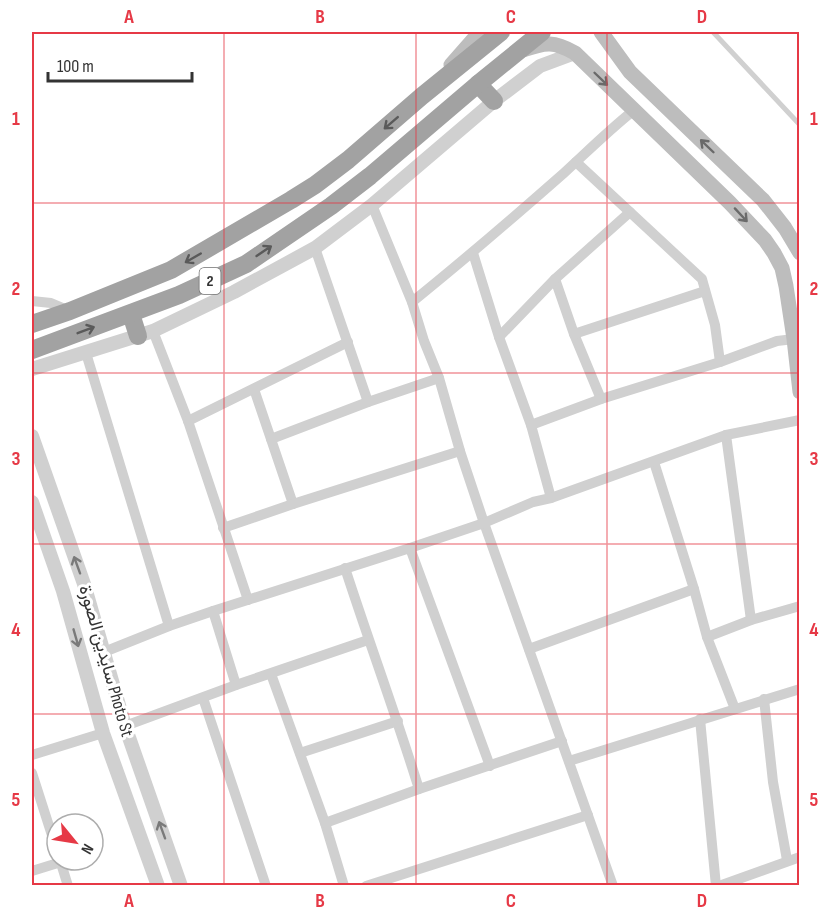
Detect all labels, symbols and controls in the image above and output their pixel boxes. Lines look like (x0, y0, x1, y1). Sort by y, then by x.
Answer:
text: A (123, 5, 134, 29)
text: B (315, 5, 325, 29)
text: C (506, 5, 516, 29)
text: D (697, 5, 707, 29)
scale bar (48, 45, 192, 83)
text: 100 m (57, 56, 94, 77)
one-way arrow (594, 72, 609, 86)
text: 1 (12, 107, 20, 131)
text: 1 (810, 107, 818, 131)
one-way arrow (384, 116, 399, 130)
one-way arrow (699, 139, 714, 154)
one-way arrow (734, 207, 749, 222)
one-way arrow (255, 245, 272, 257)
one-way arrow (185, 252, 202, 264)
road number: 2 (200, 268, 220, 294)
text: 2 (12, 277, 20, 301)
text: 2 (810, 277, 818, 301)
one-way arrow (77, 324, 95, 335)
text: 3 (12, 447, 21, 471)
text: 3 (810, 447, 819, 471)
one-way arrow (71, 556, 82, 575)
street label: سايدين الصورة Photo St (74, 583, 138, 740)
text: 4 (11, 618, 21, 642)
text: 4 (809, 618, 819, 642)
one-way arrow (71, 628, 82, 647)
text: 5 (12, 788, 21, 812)
text: 5 (810, 788, 819, 812)
north arrow (45, 812, 105, 872)
one-way arrow (155, 821, 166, 840)
text: N (76, 840, 97, 857)
text: A (123, 889, 134, 913)
text: B (315, 889, 325, 913)
text: C (506, 889, 516, 913)
text: D (697, 889, 707, 913)

